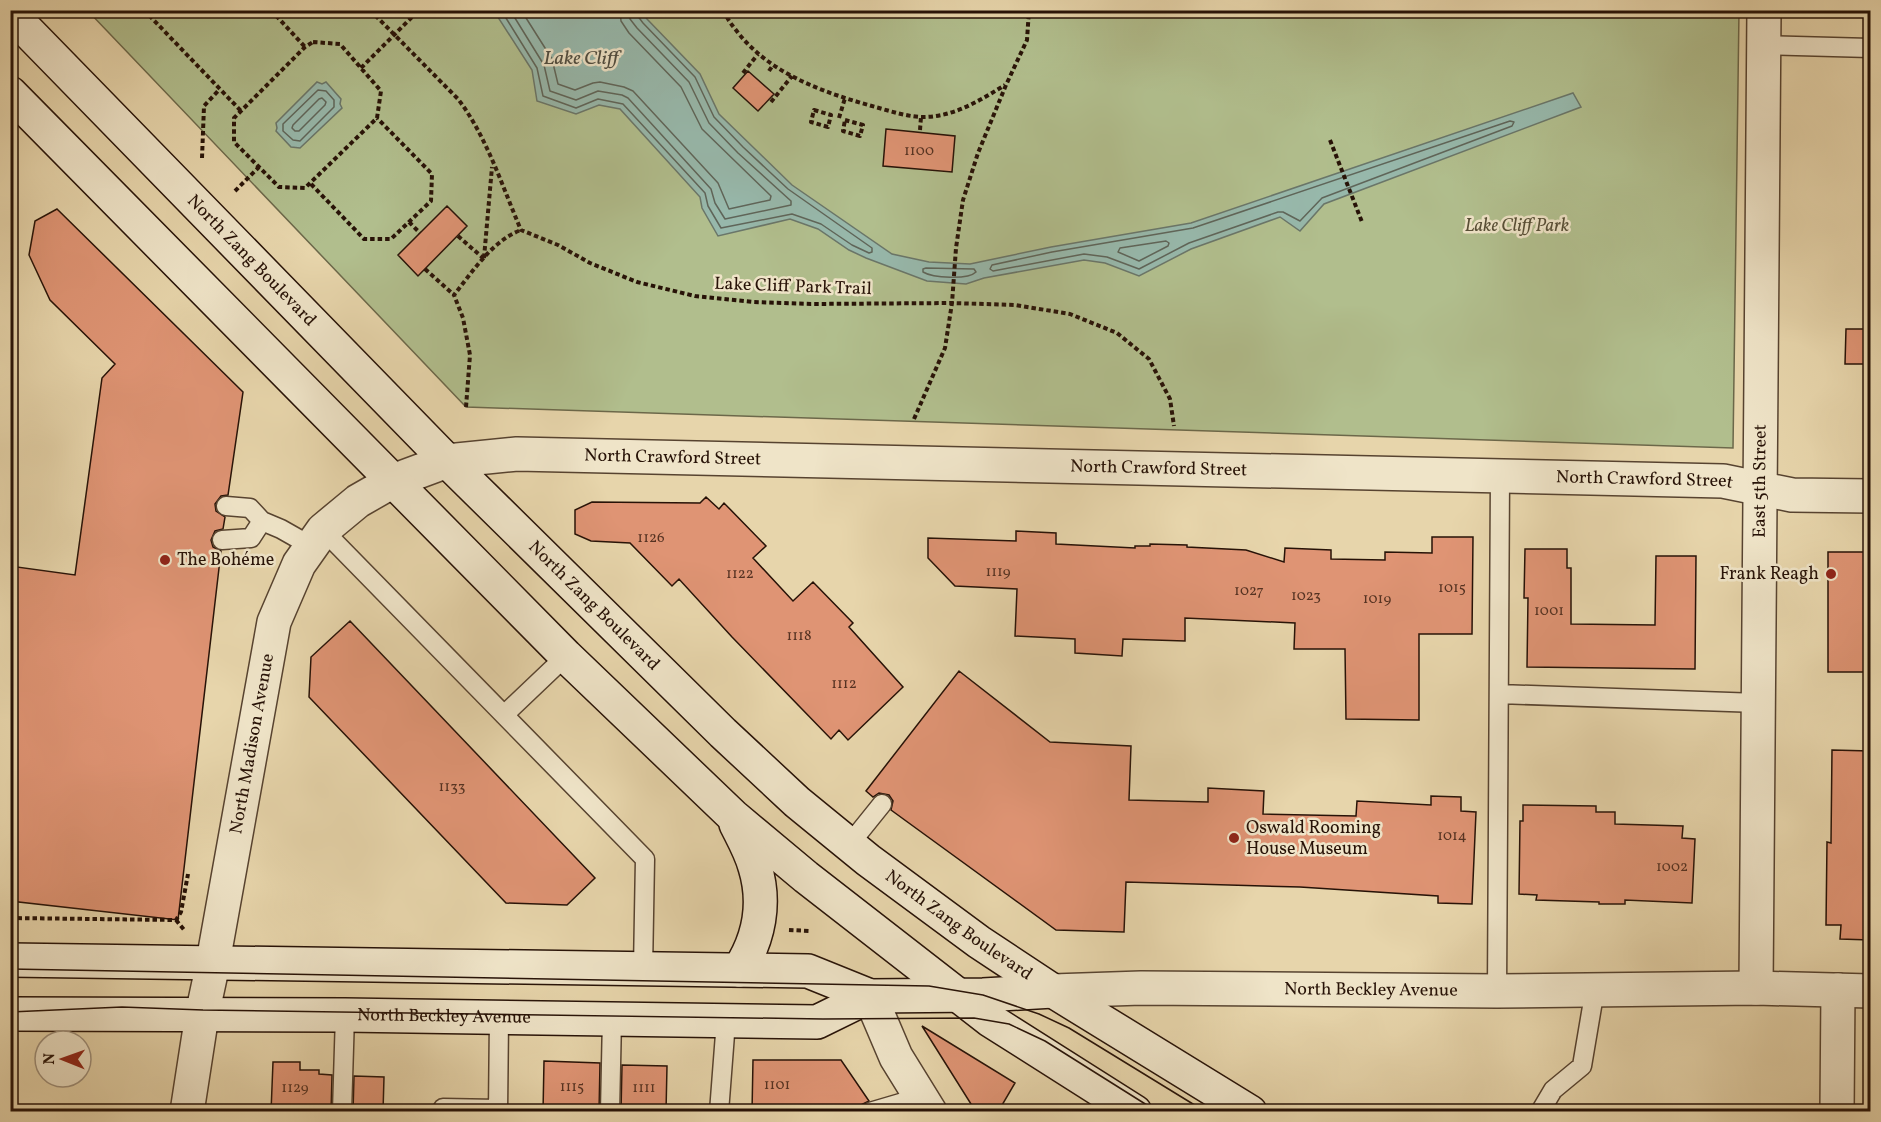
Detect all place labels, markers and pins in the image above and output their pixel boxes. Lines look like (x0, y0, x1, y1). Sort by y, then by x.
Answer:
place label: The Bohéme (177, 548, 274, 573)
marker: The Bohéme (158, 553, 172, 567)
place label: Frank Reagh (1719, 562, 1819, 587)
marker: Frank Reagh (1824, 567, 1838, 581)
place label: Oswald Rooming House Museum (1246, 816, 1381, 862)
marker: Oswald Rooming House Museum (1227, 831, 1241, 845)

